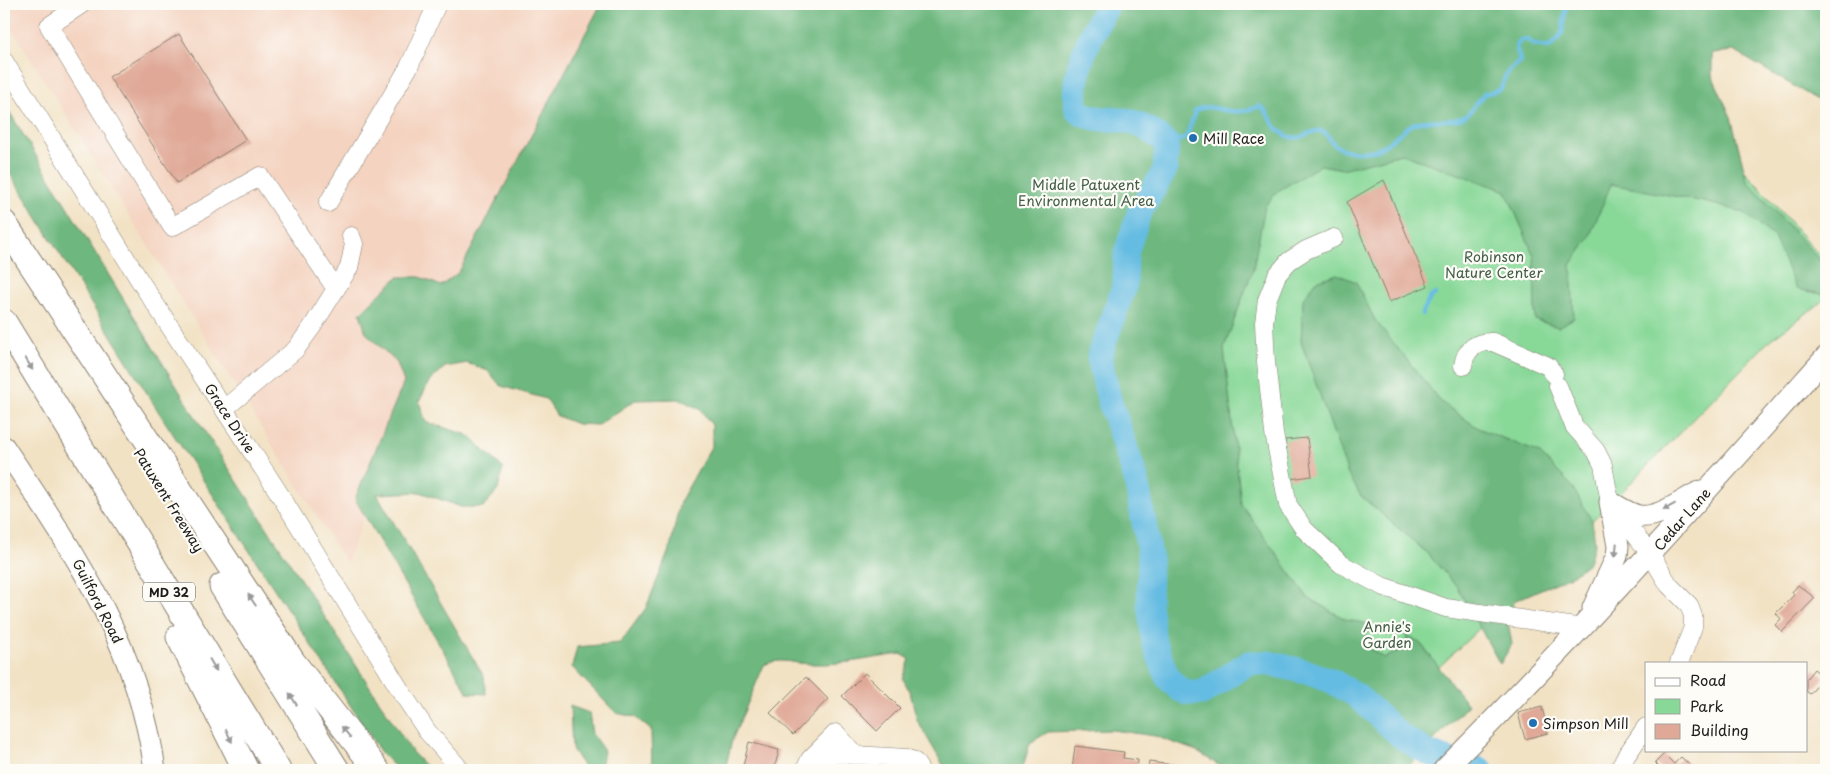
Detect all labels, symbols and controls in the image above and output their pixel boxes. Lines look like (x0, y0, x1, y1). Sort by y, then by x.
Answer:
place label: Mill Race (1203, 128, 1264, 149)
marker: Mill Race (1187, 132, 1199, 144)
park label: Middle Patuxent Environmental Area (1018, 174, 1154, 211)
park label: Robinson Nature Center (1445, 246, 1543, 283)
one-way arrow (25, 357, 34, 370)
street label: Grace Drive (200, 379, 260, 457)
street label: Patuxent Freeway (129, 444, 209, 556)
street label: Cedar Lane (1649, 483, 1715, 555)
one-way arrow (1662, 503, 1676, 511)
one-way arrow (1612, 543, 1620, 559)
street label: Guilford Road (68, 555, 128, 647)
road number: MD 32 (143, 582, 195, 602)
one-way arrow (247, 594, 256, 607)
park label: Annie's Garden (1362, 616, 1412, 653)
one-way arrow (209, 658, 218, 671)
legend (1645, 662, 1808, 752)
text: Road (1690, 668, 1726, 691)
one-way arrow (288, 693, 298, 706)
text: Park (1690, 694, 1724, 717)
place label: Simpson Mill (1543, 713, 1629, 734)
marker: Simpson Mill (1527, 717, 1539, 729)
text: Building (1690, 718, 1749, 741)
one-way arrow (341, 726, 352, 739)
one-way arrow (225, 729, 233, 743)

